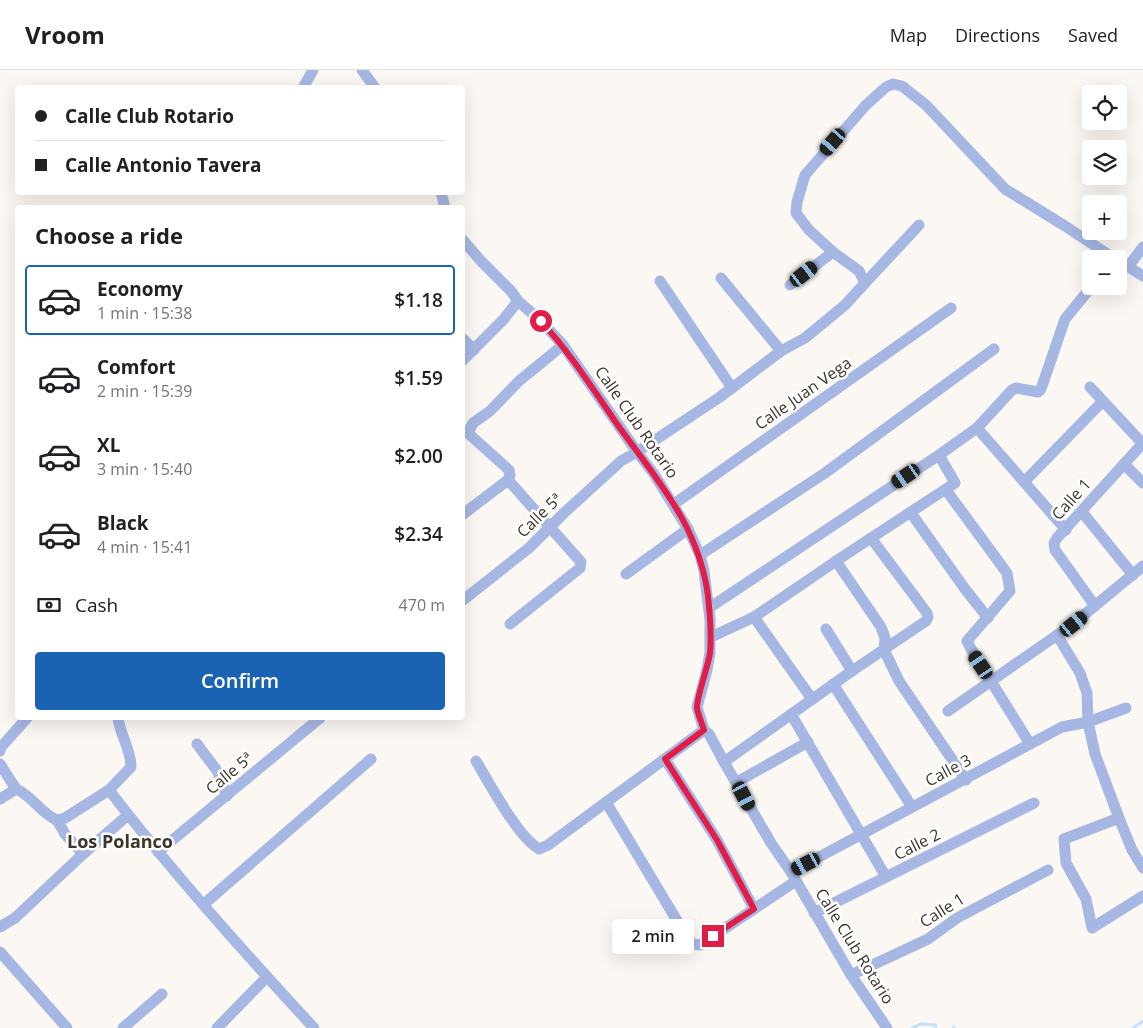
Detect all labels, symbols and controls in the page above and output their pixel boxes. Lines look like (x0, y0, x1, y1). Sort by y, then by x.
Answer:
text: Vroom (25, 18, 105, 51)
text: Map (890, 23, 927, 47)
text: Directions (955, 23, 1040, 47)
text: Saved (1068, 23, 1118, 47)
map controls (1082, 85, 1127, 295)
button: locate (1082, 85, 1127, 130)
text: Calle Club Rotario (65, 103, 234, 129)
car (817, 126, 848, 158)
button: layers (1082, 140, 1127, 185)
text: Calle Antonio Tavera (65, 152, 262, 178)
button: + (1082, 195, 1127, 240)
text: Choose a ride (35, 220, 183, 250)
button: − (1082, 250, 1127, 295)
car (787, 259, 820, 289)
text: Economy (97, 276, 183, 302)
icon: car (37, 278, 82, 323)
text: $1.18 (394, 287, 443, 313)
text: 1 min · 15:38 (97, 302, 192, 324)
route start (530, 310, 552, 332)
street label: Calle Juan Vega (750, 352, 856, 434)
text: Comfort (97, 354, 176, 380)
icon: car (37, 356, 82, 401)
street label: Calle Club Rotario (590, 361, 684, 483)
text: $1.59 (394, 365, 443, 391)
text: 2 min · 15:39 (97, 380, 192, 402)
text: XL (97, 432, 120, 458)
icon: car (37, 434, 82, 479)
text: $2.00 (394, 443, 443, 469)
text: 3 min · 15:40 (97, 458, 192, 480)
car (889, 461, 922, 491)
street label: Calle 1 (1046, 473, 1096, 525)
street label: Calle 5ª (512, 488, 566, 542)
text: Black (97, 510, 149, 536)
icon: car (37, 512, 82, 557)
text: $2.34 (394, 521, 443, 547)
text: 4 min · 15:41 (97, 536, 192, 558)
icon: cash (35, 591, 63, 619)
text: Cash (75, 592, 118, 618)
text: 470 m (399, 594, 445, 616)
car (1057, 609, 1090, 639)
car (966, 648, 995, 682)
button: Confirm (35, 652, 445, 710)
street label: Calle 5ª (201, 747, 257, 799)
street label: Calle 3 (921, 749, 975, 791)
car (730, 779, 757, 813)
street label: Calle 2 (890, 823, 944, 865)
district label: Los Polanco (67, 829, 173, 853)
car (789, 850, 822, 878)
street label: Calle Club Rotario (811, 884, 899, 1008)
street label: Calle 1 (915, 888, 969, 932)
callout: 2 min (613, 918, 696, 954)
text: 2 min (631, 925, 675, 947)
route end (702, 925, 724, 947)

